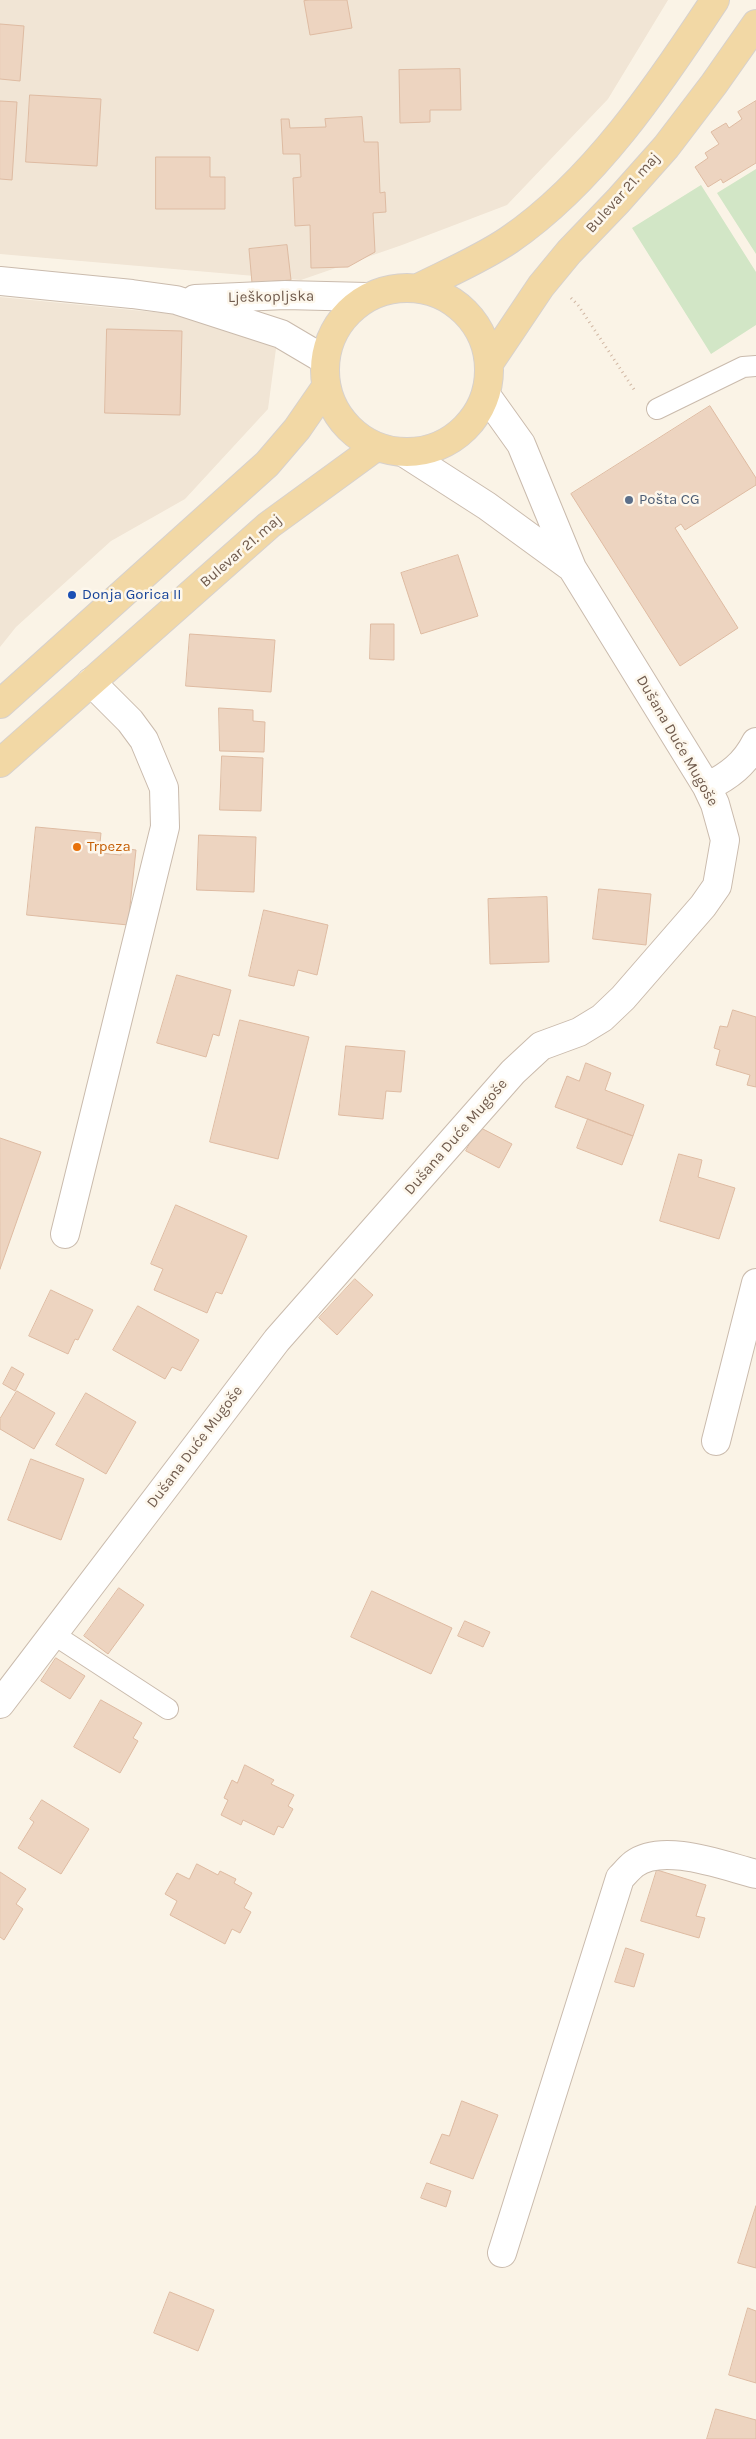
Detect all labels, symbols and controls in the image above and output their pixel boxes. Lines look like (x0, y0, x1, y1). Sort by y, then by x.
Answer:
street label: Bulevar 21. maj (582, 149, 664, 237)
street label: Lješkopljska (228, 287, 314, 307)
place label: Pošta CG (639, 491, 700, 509)
marker: Pošta CG (623, 494, 635, 506)
street label: Bulevar 21. maj (197, 511, 285, 591)
place label: Donja Gorica II (82, 586, 181, 604)
marker: Donja Gorica II (66, 589, 78, 601)
street label: Dušana Duće Mugoše (632, 672, 722, 810)
place label: Trpeza (87, 838, 131, 856)
marker: Trpeza (71, 841, 83, 853)
street label: Dušana Duće Mugoše (401, 1075, 511, 1199)
street label: Dušana Duće Mugoše (143, 1382, 247, 1512)

